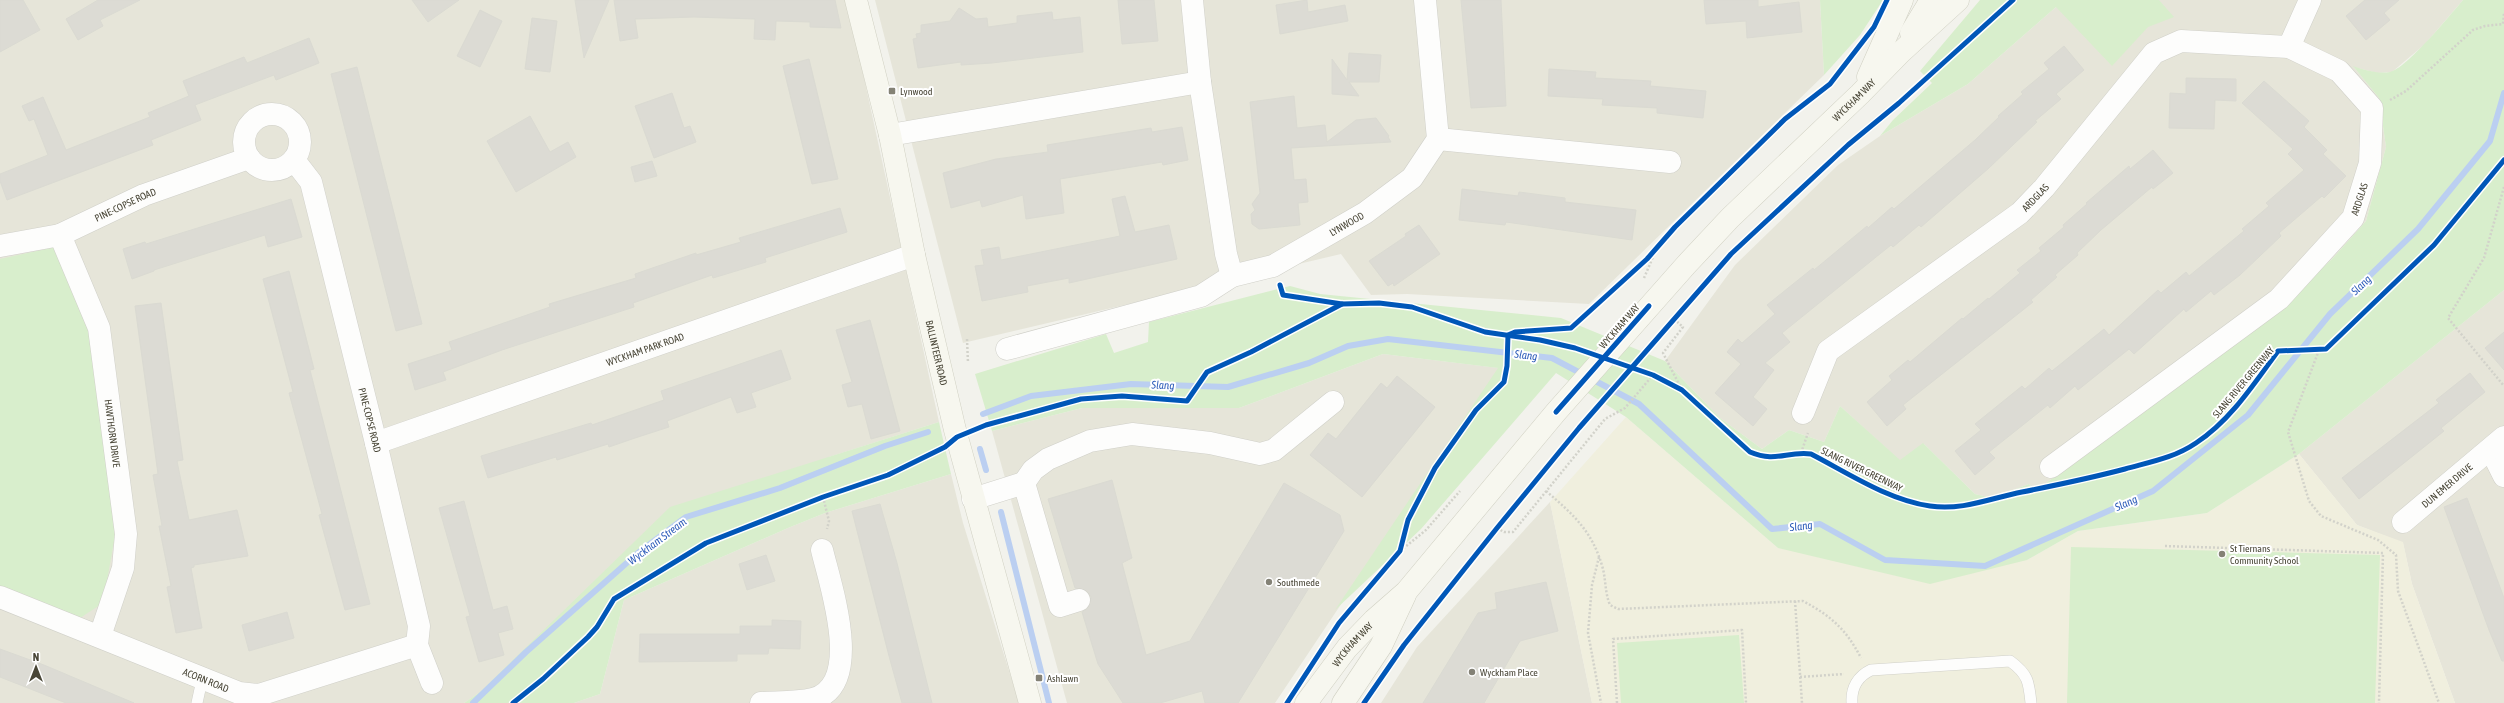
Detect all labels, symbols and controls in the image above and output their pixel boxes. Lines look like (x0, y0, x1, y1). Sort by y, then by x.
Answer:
street label: WYCKHAM WAY (1830, 76, 1878, 123)
marker: Lynwood (887, 86, 897, 96)
place label: Lynwood (900, 86, 933, 97)
street label: ARDGLAS (2349, 181, 2370, 217)
street label: ARDGLAS (2020, 182, 2051, 214)
street label: PINE-COPSE ROAD (93, 186, 158, 224)
street label: LYNWOOD (1328, 210, 1366, 238)
water label: Slang (2348, 273, 2373, 298)
street label: WYCKHAM WAY (1597, 301, 1642, 351)
street label: BALLINTEER ROAD (923, 319, 949, 387)
street label: WYCKHAM PARK ROAD (605, 331, 686, 368)
street label: SLANG RIVER GREENWAY (2210, 344, 2277, 420)
water label: Slang (1513, 348, 1538, 362)
water label: Slang (1150, 379, 1175, 391)
street label: PINE-COPSE ROAD (356, 387, 383, 454)
street label: HAWTHORN DRIVE (102, 399, 122, 469)
street label: SLANG RIVER GREENWAY (1819, 445, 1905, 494)
street label: DUN EMER DRIVE (2419, 461, 2475, 510)
water label: Slang (2112, 493, 2139, 514)
water label: Wyckham Stream (626, 515, 689, 567)
water label: Slang (1788, 519, 1813, 533)
place label: St Tiernans Community School (2230, 543, 2299, 566)
marker: St Tiernans Community School (2217, 549, 2227, 559)
marker: Southmede (1264, 577, 1274, 587)
place label: Southmede (1277, 577, 1320, 588)
street label: WYCKHAM WAY (1330, 620, 1375, 669)
north arrow (16, 647, 56, 687)
text: N (33, 651, 39, 663)
street label: ACORN ROAD (181, 666, 231, 695)
marker: Wyckham Place (1467, 667, 1477, 677)
place label: Wyckham Place (1480, 667, 1538, 678)
marker: Ashlawn (1034, 673, 1044, 683)
place label: Ashlawn (1047, 673, 1079, 684)

